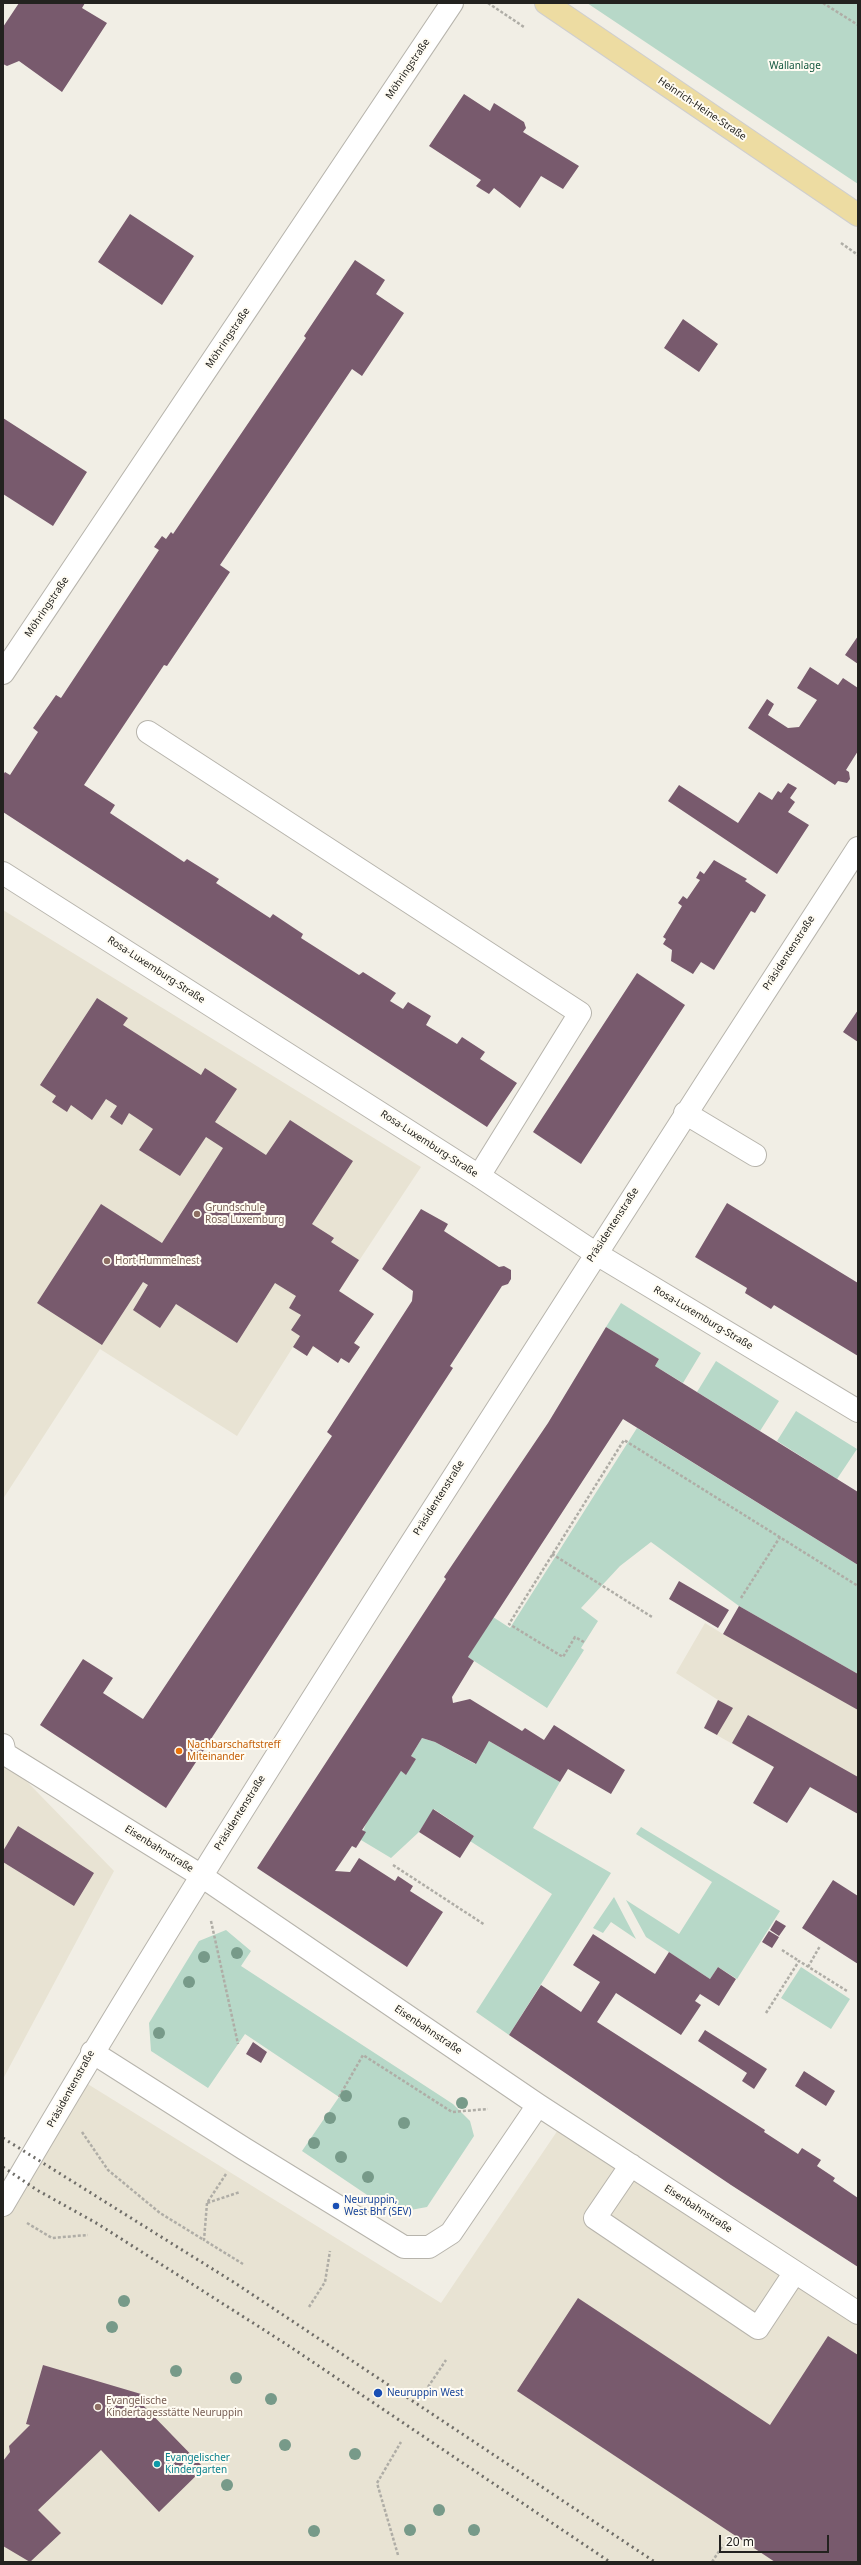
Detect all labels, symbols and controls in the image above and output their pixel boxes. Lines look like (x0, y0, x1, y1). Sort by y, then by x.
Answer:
street label: Möhringstraße (383, 37, 433, 101)
park label: Wallanlage (769, 60, 821, 72)
street label: Heinrich-Heine-Straße (656, 75, 748, 143)
street label: Möhringstraße (203, 306, 253, 370)
street label: Möhringstraße (22, 575, 72, 639)
street label: Präsidentenstraße (760, 914, 818, 992)
street label: Rosa-Luxemburg-Straße (105, 934, 207, 1006)
street label: Rosa-Luxemburg-Straße (378, 1108, 480, 1180)
street label: Präsidentenstraße (584, 1186, 642, 1264)
place label: Grundschule Rosa Luxemburg (205, 1202, 284, 1226)
marker: Grundschule Rosa Luxemburg (192, 1209, 202, 1219)
place label: Hort Hummelnest (115, 1255, 200, 1267)
marker: Hort Hummelnest (102, 1256, 112, 1266)
street label: Rosa-Luxemburg-Straße (651, 1284, 755, 1352)
street label: Präsidentenstraße (411, 1458, 467, 1538)
place label: Nachbarschaftstreff Miteinander (187, 1739, 280, 1762)
marker: Nachbarschaftstreff Miteinander (174, 1746, 184, 1756)
street label: Präsidentenstraße (212, 1773, 268, 1853)
street label: Eisenbahnstraße (122, 1823, 196, 1875)
street label: Eisenbahnstraße (392, 2003, 464, 2057)
street label: Präsidentenstraße (45, 2048, 97, 2130)
street label: Eisenbahnstraße (662, 2183, 734, 2235)
place label: Neuruppin, West Bhf (SEV) (344, 2194, 412, 2218)
marker: Neuruppin, West Bhf (SEV) (331, 2201, 341, 2211)
marker: Neuruppin West (372, 2387, 384, 2399)
place label: Neuruppin West (387, 2387, 464, 2399)
place label: Evangelische Kindertagesstätte Neuruppin (106, 2395, 243, 2418)
marker: Evangelische Kindertagesstätte Neuruppin (93, 2402, 103, 2412)
place label: Evangelischer Kindergarten (165, 2452, 230, 2476)
marker: Evangelischer Kindergarten (152, 2459, 162, 2469)
scale bar (721, 2527, 831, 2553)
text: 20 m (726, 2533, 754, 2550)

